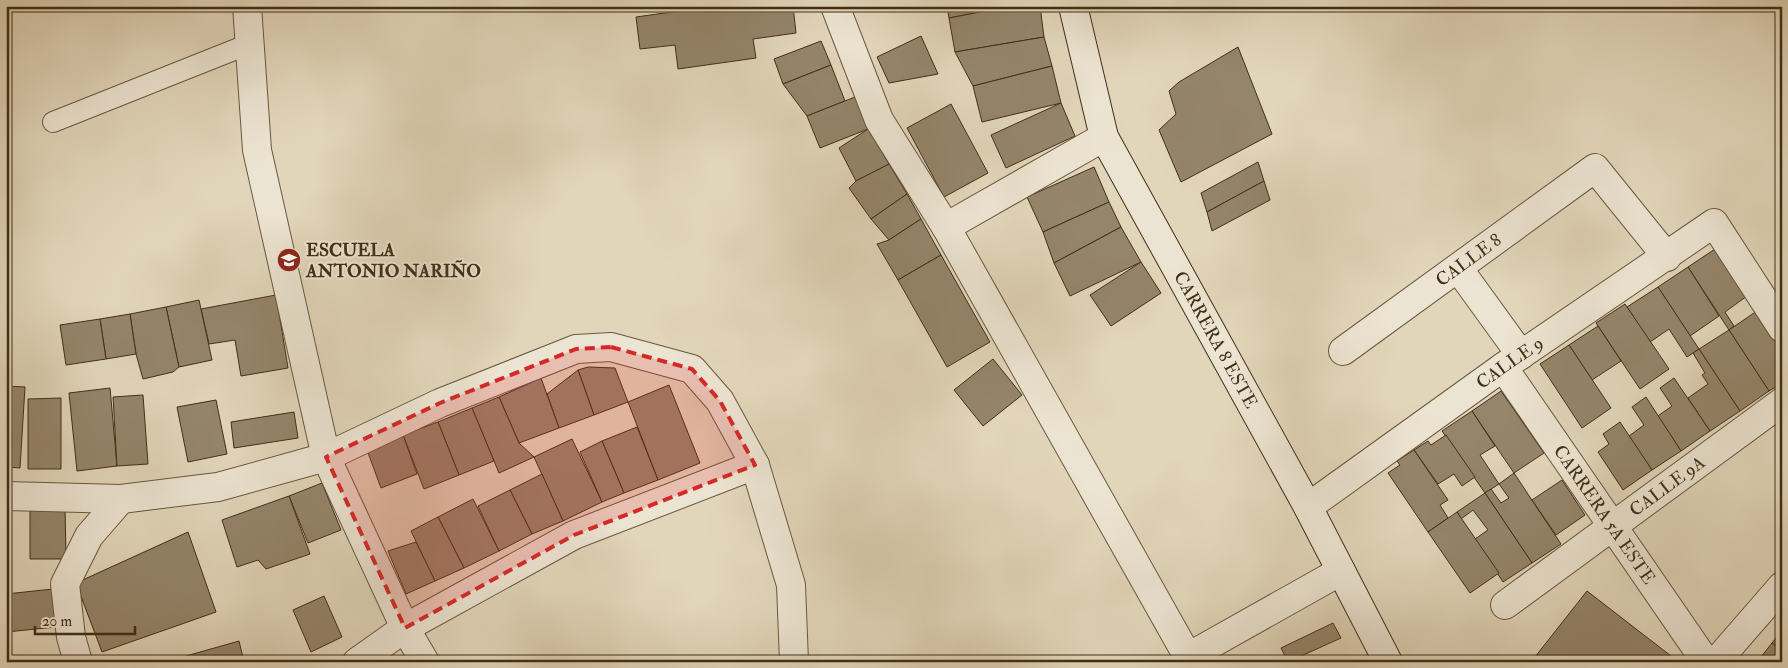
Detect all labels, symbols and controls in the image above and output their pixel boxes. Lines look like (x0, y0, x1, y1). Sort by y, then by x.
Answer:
street label: CALLE 8 (1431, 228, 1506, 292)
place label: ESCUELA ANTONIO NARIÑO (305, 239, 481, 283)
school or university icon: ESCUELA ANTONIO NARIÑO (276, 247, 302, 273)
street label: CARRERA 8 ESTE (1169, 267, 1263, 412)
street label: CALLE 9 (1472, 331, 1548, 394)
street label: CARRERA 5A ESTE (1549, 440, 1660, 589)
street label: CALLE 9A (1625, 451, 1710, 522)
scale bar (35, 603, 135, 635)
text: 20 m (42, 612, 72, 631)

